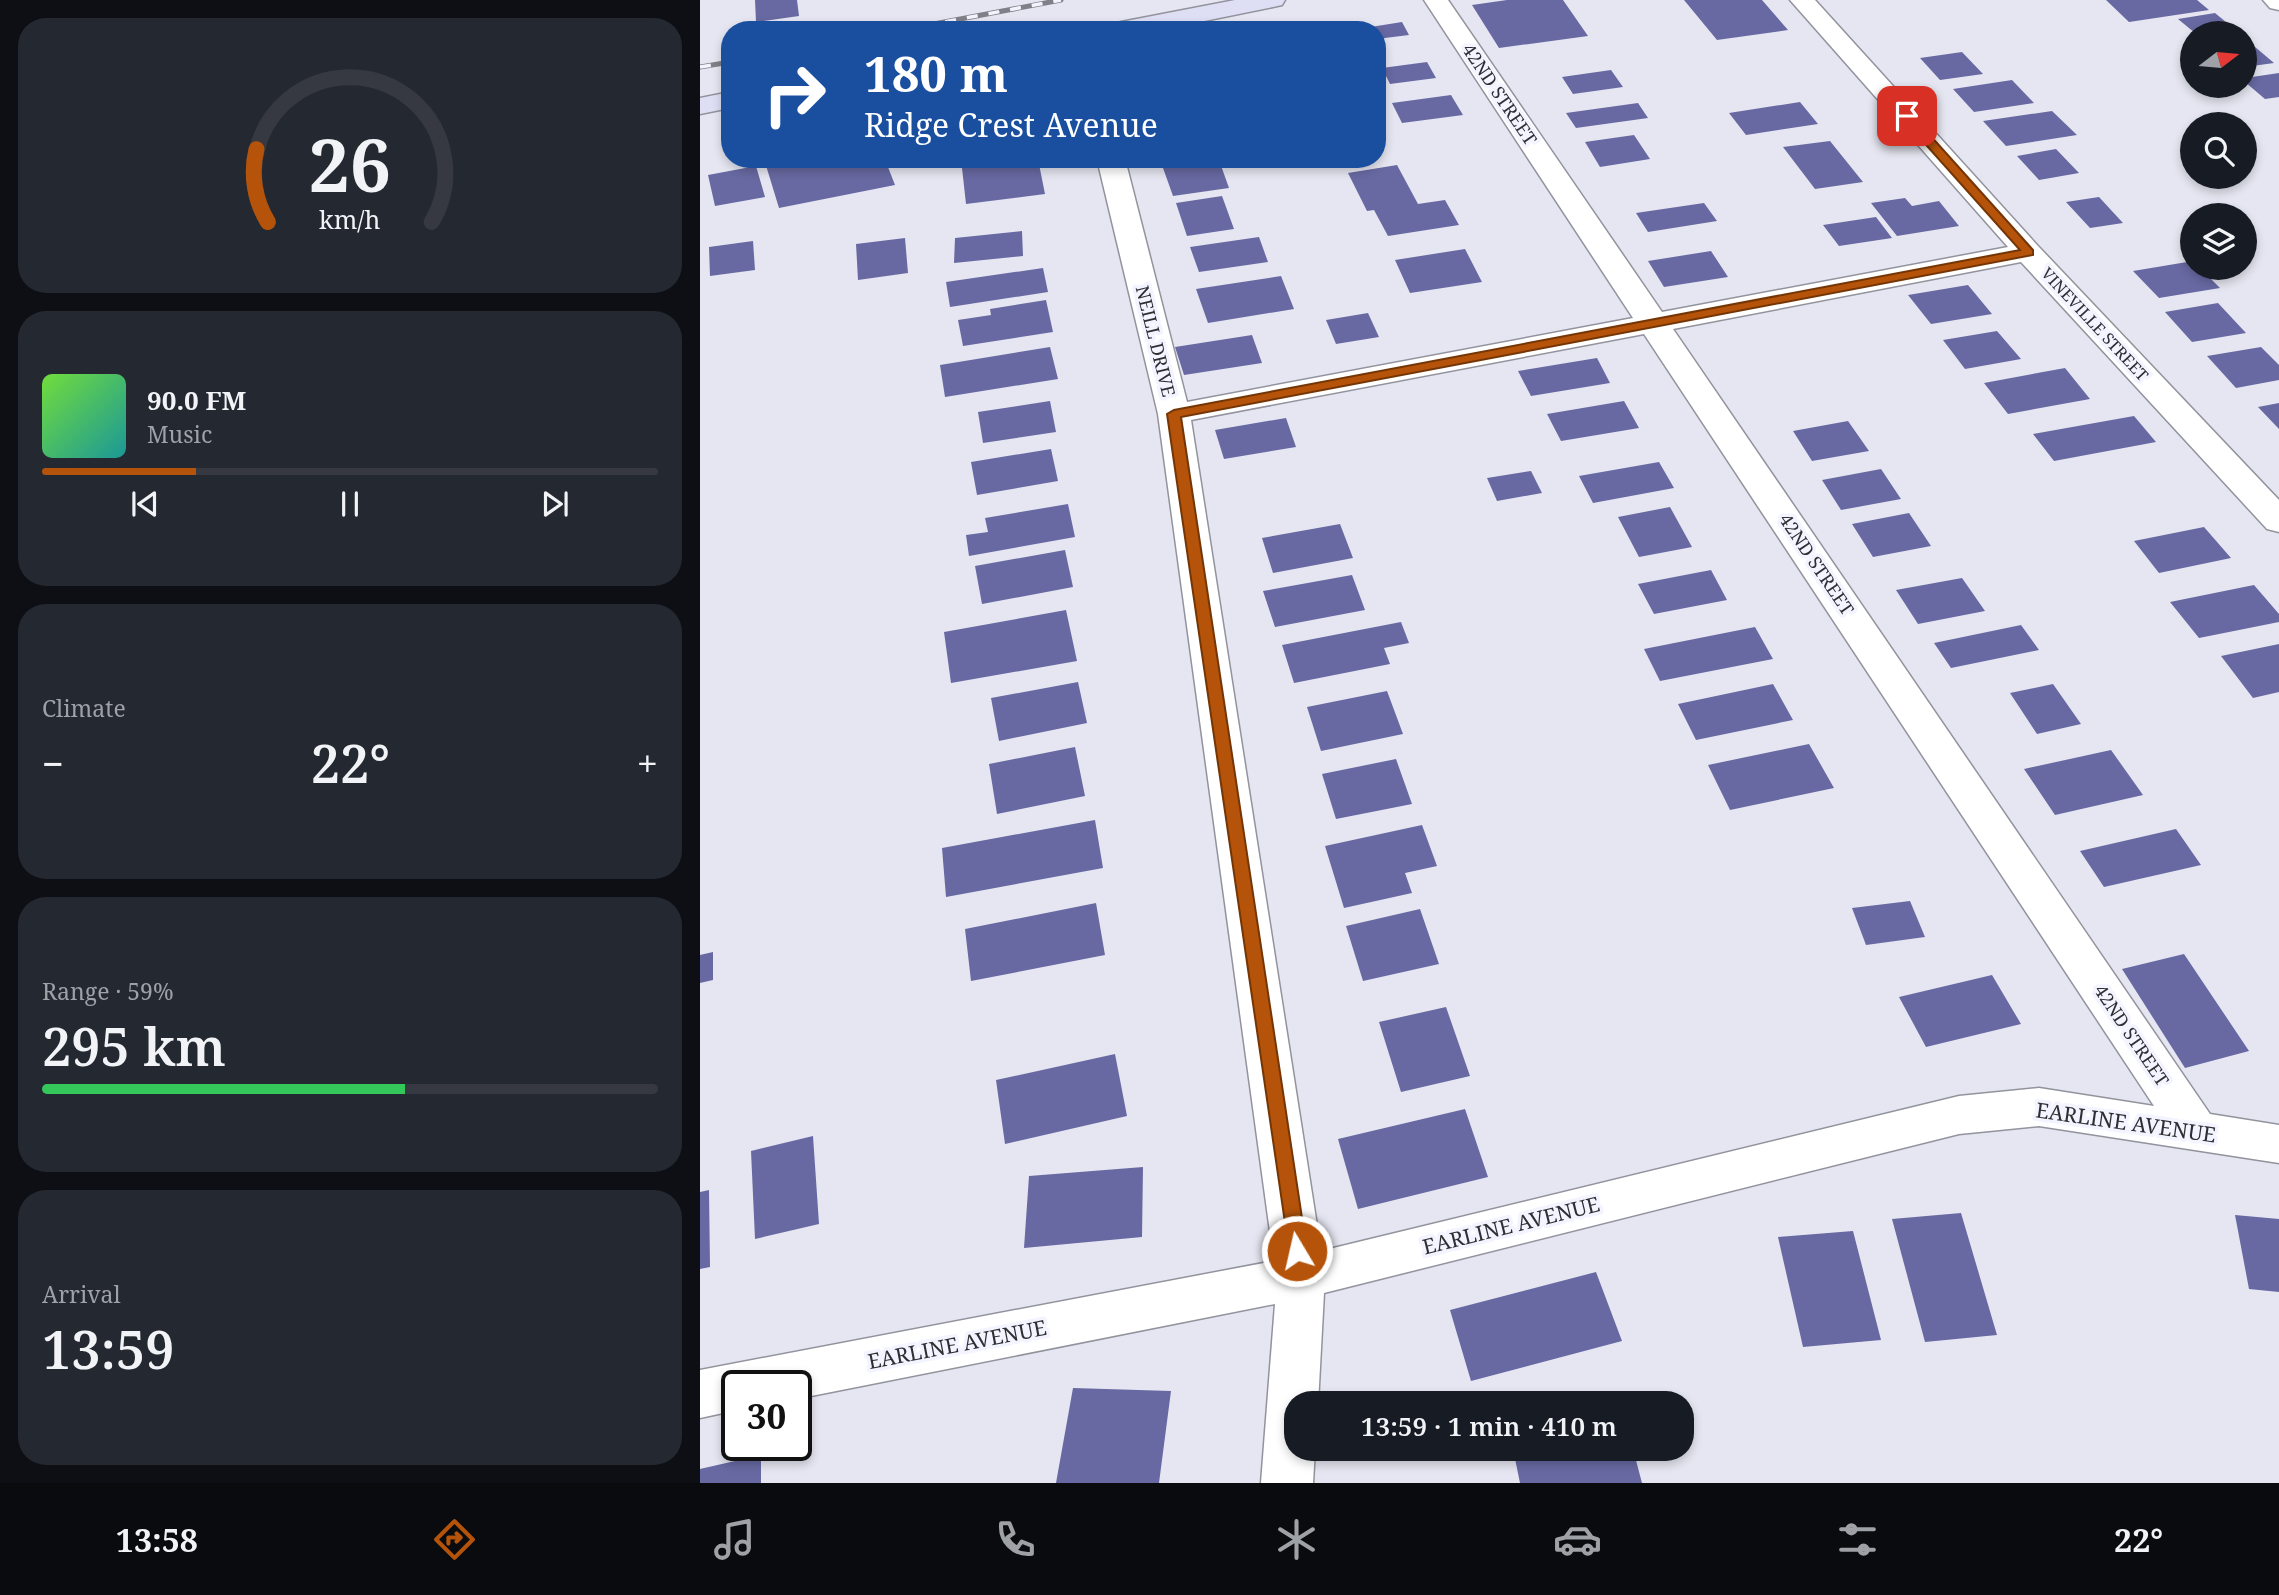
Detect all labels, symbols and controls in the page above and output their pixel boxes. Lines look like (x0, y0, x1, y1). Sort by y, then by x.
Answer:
north arrow (2180, 21, 2258, 98)
map controls (2180, 21, 2257, 280)
street label: 42ND STREET (1457, 39, 1543, 149)
text: 180 m (864, 40, 1008, 106)
icon: right (749, 49, 840, 140)
pin (1877, 86, 1937, 146)
icon: arrive (1888, 97, 1926, 135)
text: Ridge Crest Avenue (864, 103, 1158, 146)
button: search (2180, 112, 2257, 189)
text: 26 (309, 114, 391, 213)
text: km/h (319, 201, 381, 235)
button: layers (2180, 203, 2257, 280)
street label: VINEVILLE STREET (2037, 262, 2154, 386)
street label: NEILL DRIVE (1131, 283, 1181, 399)
text: 90.0 FM (147, 382, 246, 418)
text: Music (147, 418, 212, 450)
icon: previous (126, 485, 164, 523)
icon: pause (331, 485, 369, 523)
icon: next (536, 485, 574, 523)
street label: 42ND STREET (1774, 509, 1860, 619)
text: Climate (42, 692, 126, 724)
text: 22° (311, 727, 390, 798)
text: − (42, 737, 64, 789)
text: + (637, 737, 658, 789)
text: Range · 59% (42, 975, 174, 1007)
street label: 42ND STREET (2089, 980, 2175, 1090)
text: 295 km (42, 1010, 226, 1081)
street label: EARLINE AVENUE (2034, 1096, 2218, 1148)
street label: EARLINE AVENUE (1420, 1189, 1602, 1261)
position arrow (1260, 1214, 1334, 1288)
text: Arrival (42, 1278, 121, 1310)
text: 13:59 (42, 1313, 175, 1384)
street label: EARLINE AVENUE (865, 1313, 1049, 1375)
speed limit sign: 30 (721, 1370, 812, 1461)
text: 13:59 · 1 min · 410 m (1361, 1408, 1617, 1444)
icon: directions (430, 1515, 479, 1564)
icon: music (710, 1515, 759, 1564)
icon: phone (991, 1515, 1040, 1564)
icon: climate (1272, 1515, 1321, 1564)
icon: car (1553, 1515, 1602, 1564)
icon: filters (1833, 1515, 1882, 1564)
text: 13:58 (116, 1518, 198, 1561)
text: 22° (2114, 1518, 2163, 1561)

